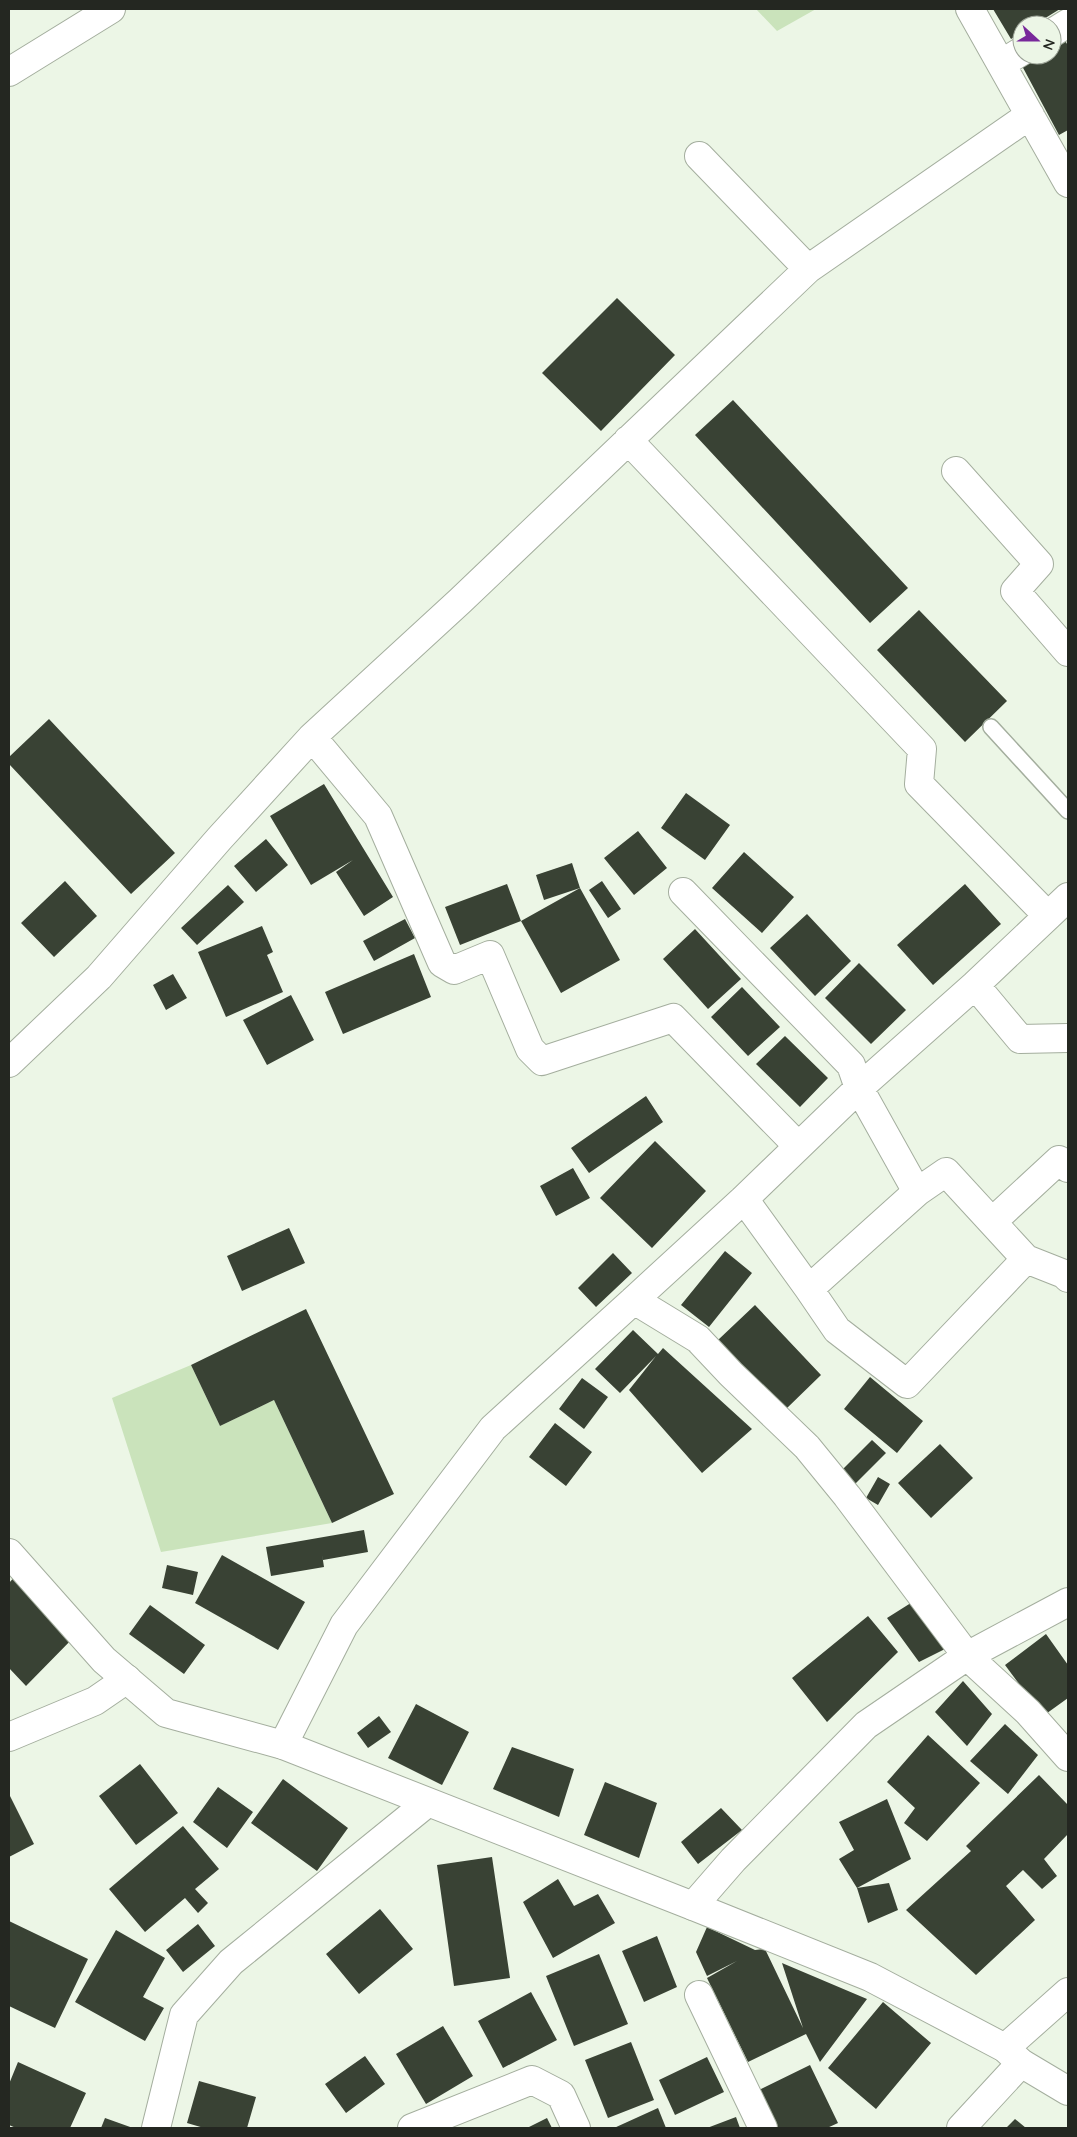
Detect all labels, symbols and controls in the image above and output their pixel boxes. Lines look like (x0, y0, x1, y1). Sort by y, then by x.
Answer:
north arrow (1012, 15, 1062, 65)
text: N (1039, 37, 1059, 53)

